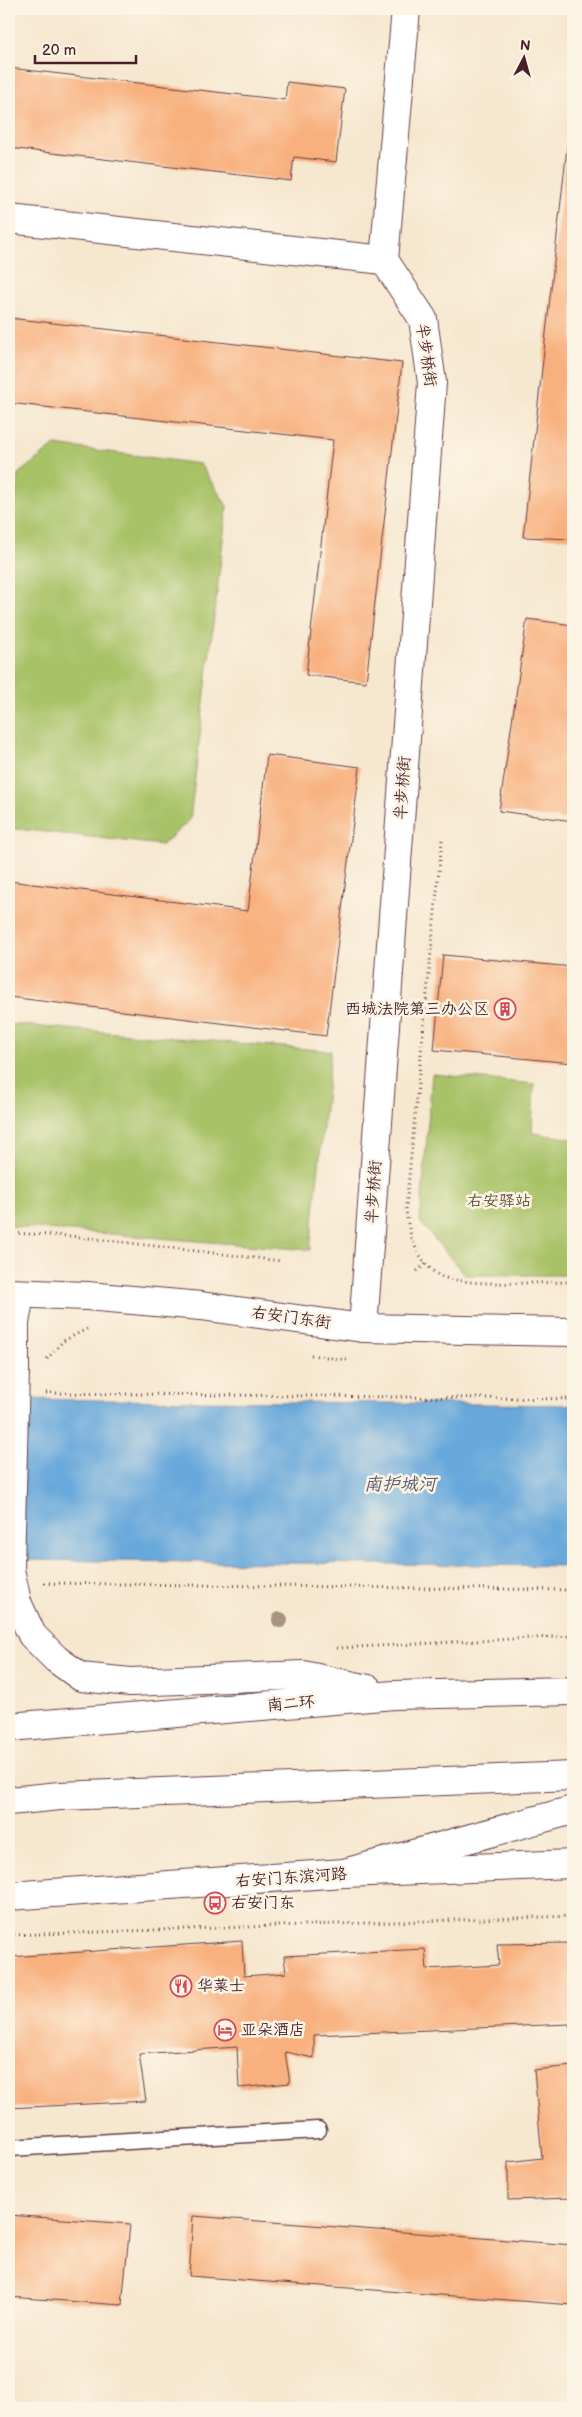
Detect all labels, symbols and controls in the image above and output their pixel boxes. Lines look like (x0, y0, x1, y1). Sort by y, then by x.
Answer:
scale bar (35, 32, 136, 64)
north arrow (500, 32, 550, 82)
text: N (519, 37, 531, 55)
text: 20 m (42, 41, 76, 60)
street label: 半步桥街 (412, 322, 440, 388)
street label: 半步桥街 (391, 755, 415, 821)
building icon: 西城法院第三办公区 (493, 997, 517, 1021)
place label: 西城法院第三办公区 (345, 1000, 489, 1019)
street label: 半步桥街 (362, 1159, 386, 1225)
park label: 右安驿站 (467, 1192, 531, 1211)
street label: 右安门东街 (250, 1303, 332, 1333)
water label: 南护城河 (364, 1474, 439, 1495)
street label: 南二环 (266, 1692, 316, 1716)
street label: 右安门东滨河路 (234, 1865, 348, 1891)
bus stop icon: 右安门东 (203, 1891, 227, 1915)
place label: 右安门东 (231, 1894, 295, 1913)
restaurant icon: 华莱士 (169, 1974, 193, 1998)
place label: 华莱士 (197, 1977, 245, 1996)
hotel icon: 亚朵酒店 (213, 2018, 237, 2042)
place label: 亚朵酒店 (241, 2021, 305, 2040)

